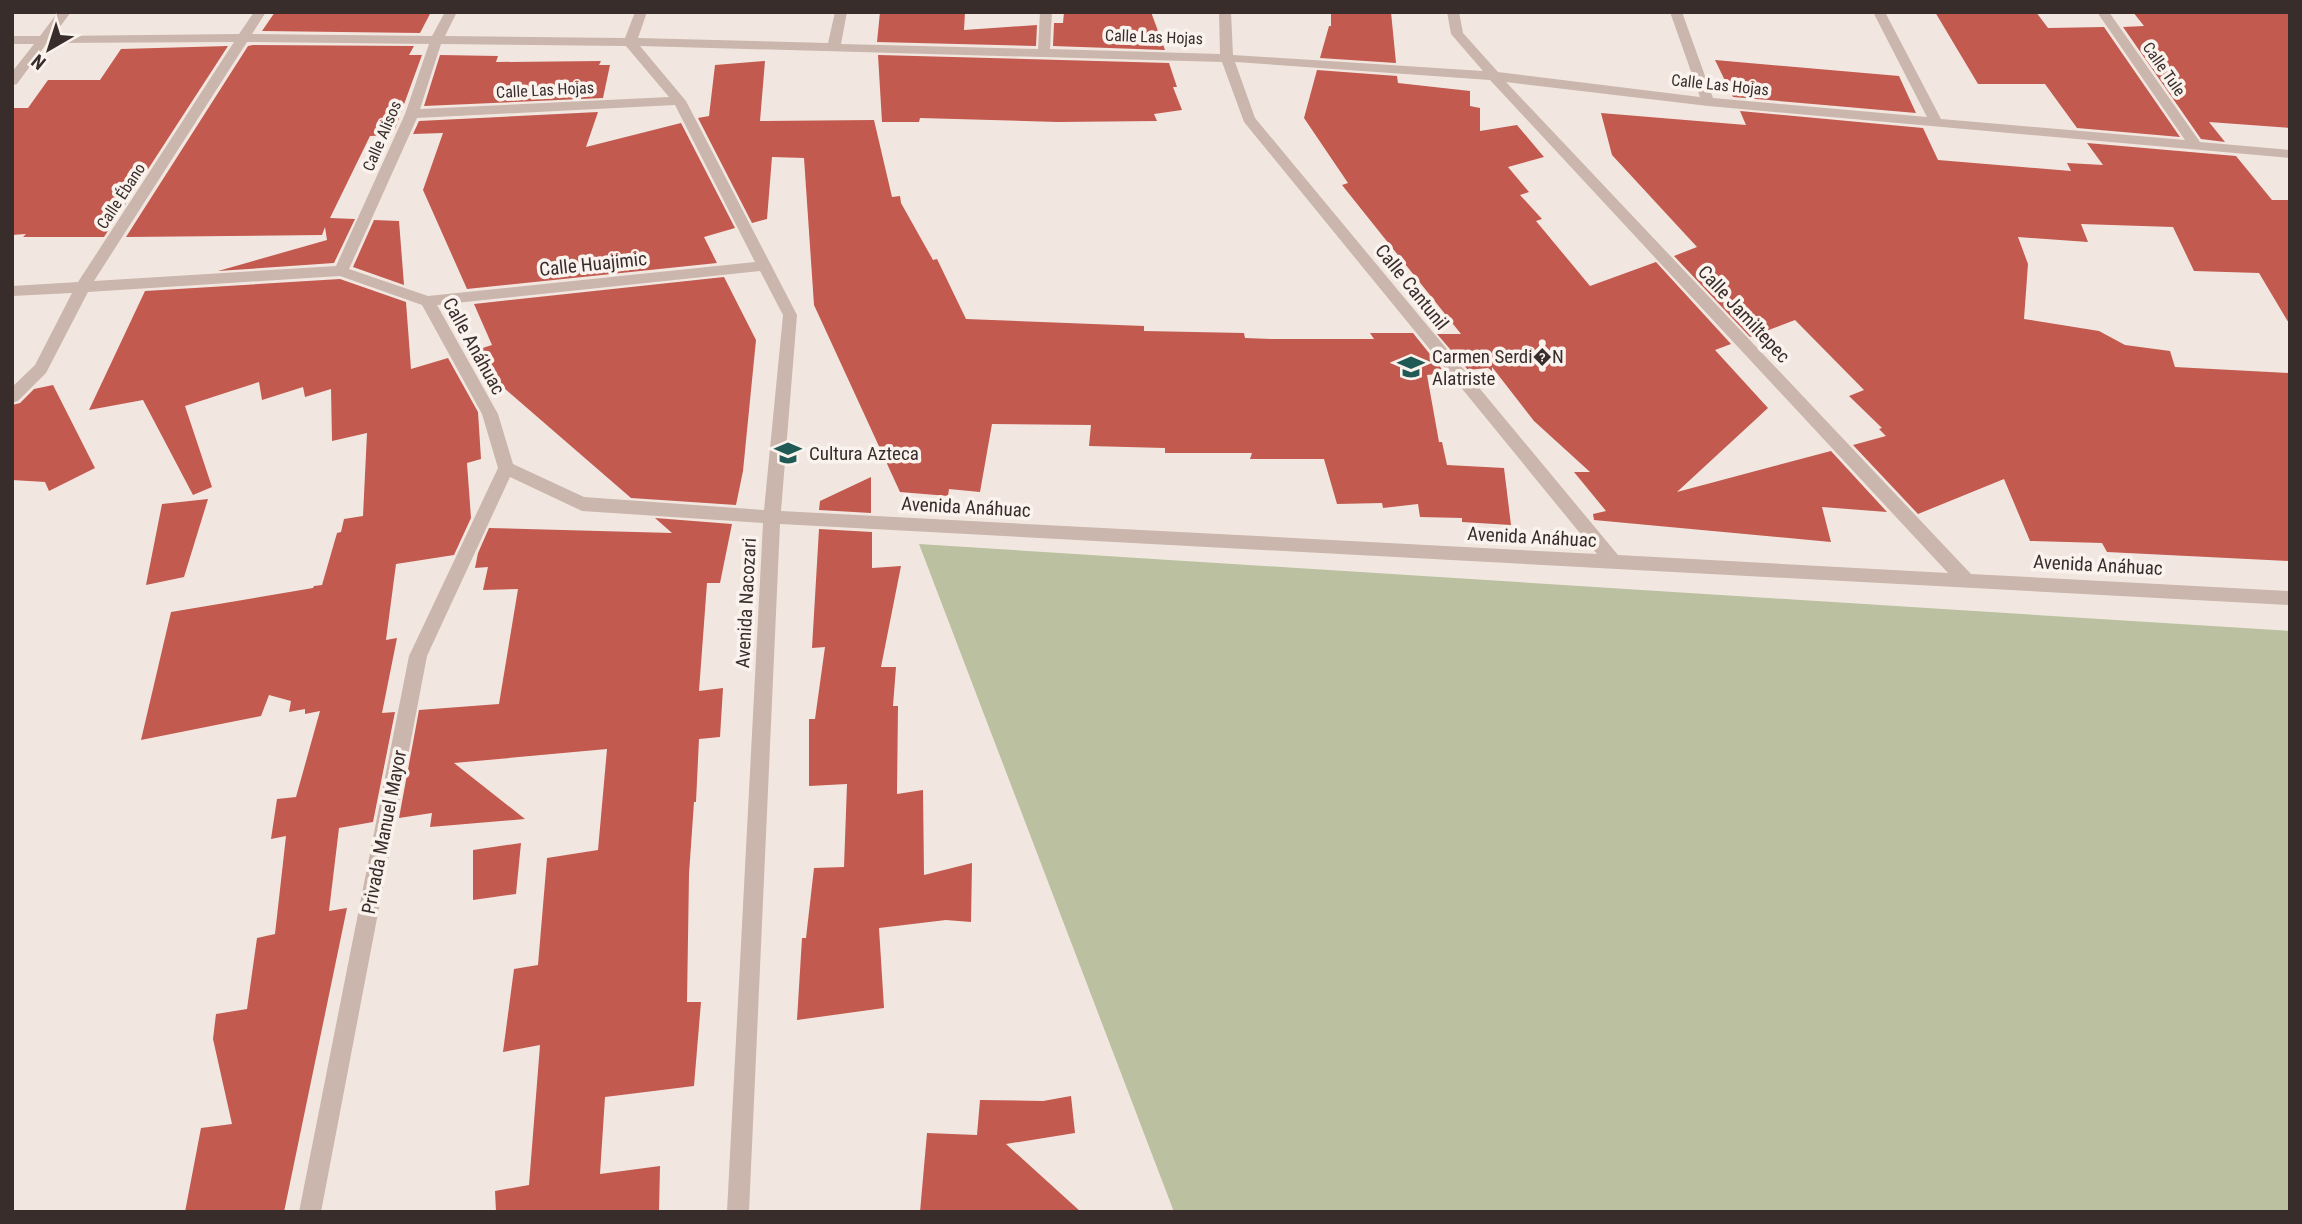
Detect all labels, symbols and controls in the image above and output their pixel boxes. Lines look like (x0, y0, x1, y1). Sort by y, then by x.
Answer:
north arrow (14, 14, 84, 84)
street label: Calle Las Hojas (1105, 26, 1203, 48)
street label: Calle Tule (2139, 38, 2189, 100)
text: N (27, 49, 50, 74)
street label: Calle Las Hojas (1670, 70, 1770, 100)
street label: Calle Las Hojas (496, 78, 594, 102)
street label: Calle Alisos (359, 98, 405, 174)
street label: Calle Ébano (93, 160, 149, 232)
street label: Calle Cantunil (1370, 239, 1454, 335)
street label: Calle Huajimic (538, 247, 648, 281)
street label: Calle Jamiltepec (1693, 261, 1795, 368)
street label: Calle Anáhuac (438, 293, 510, 399)
place label: Carmen Serdi�N Alatriste (1432, 342, 1564, 390)
school or university icon: Carmen Serdi�N Alatriste (1396, 352, 1426, 382)
school or university icon: Cultura Azteca (773, 438, 803, 468)
place label: Cultura Azteca (809, 442, 919, 465)
street label: Avenida Anáhuac (901, 492, 1031, 522)
street label: Avenida Anáhuac (1467, 522, 1597, 552)
street label: Avenida Nacozari (731, 537, 761, 669)
street label: Avenida Anáhuac (2033, 550, 2163, 580)
street label: Privada Manuel Mayor (357, 748, 411, 916)

